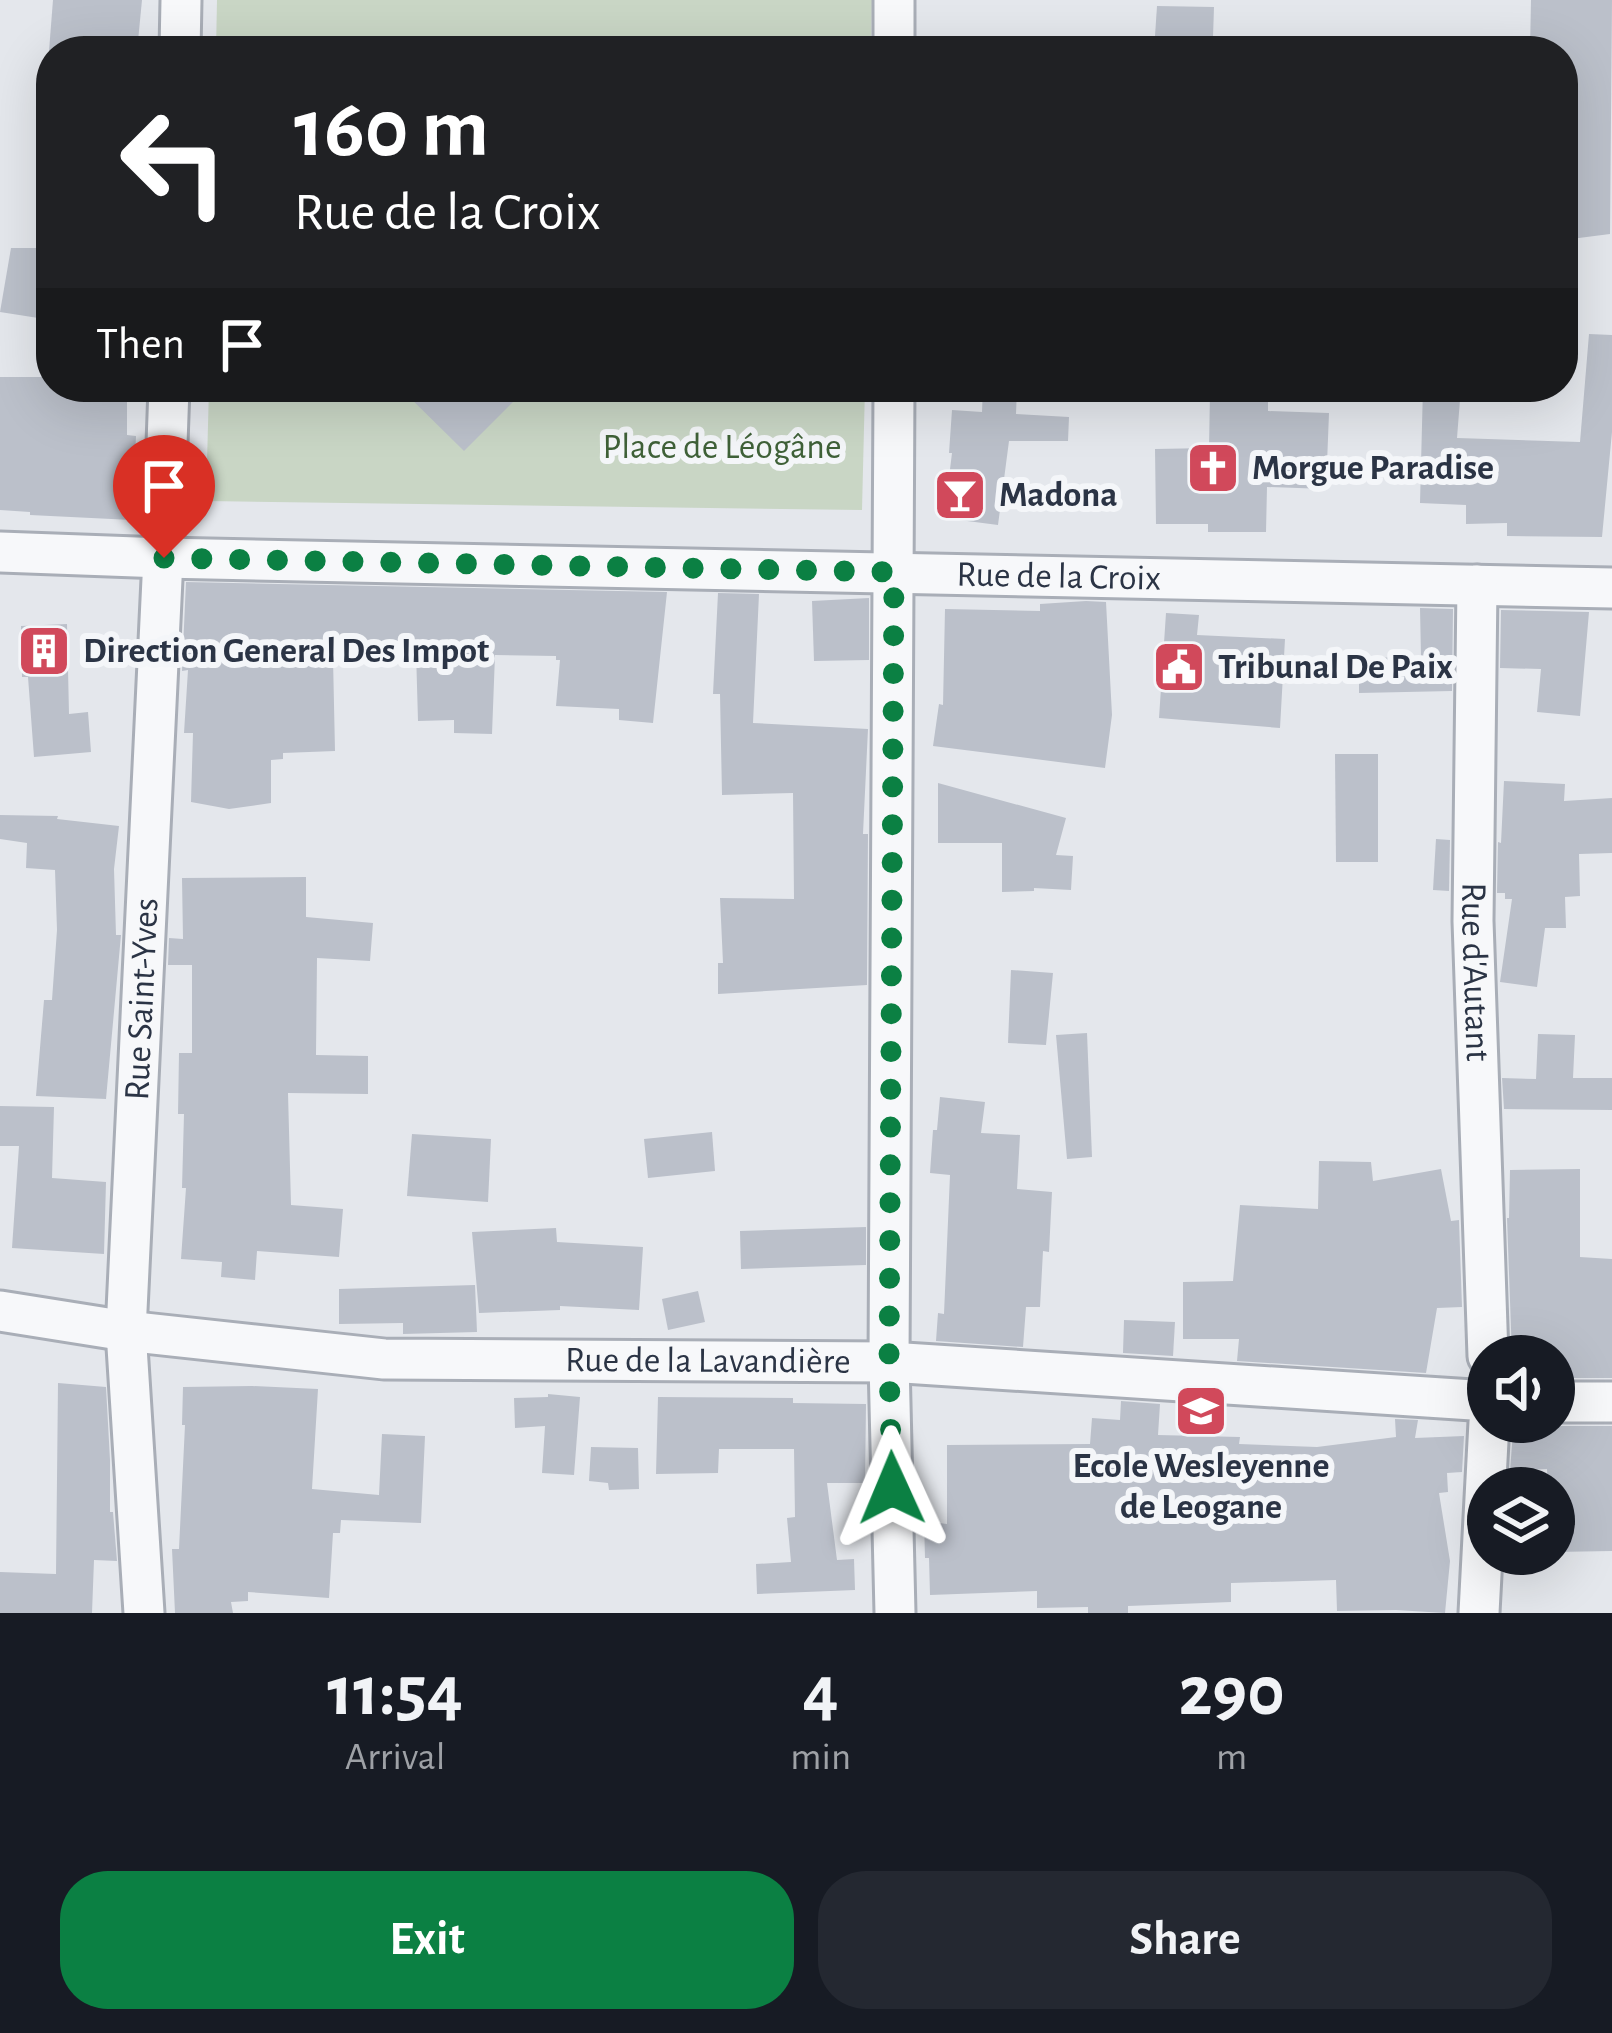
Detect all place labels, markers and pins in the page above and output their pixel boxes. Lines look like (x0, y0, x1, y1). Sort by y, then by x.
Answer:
pin (113, 435, 215, 558)
church icon: Morgue Paradise (1185, 440, 1241, 496)
place label: Morgue Paradise (1252, 450, 1494, 486)
bar icon: Madona (932, 467, 988, 523)
place label: Madona (999, 477, 1118, 513)
building icon: Direction General Des Impot (16, 623, 72, 679)
place label: Direction General Des Impot (83, 633, 489, 669)
public building icon: Tribunal De Paix (1151, 639, 1207, 695)
place label: Tribunal De Paix (1218, 649, 1453, 685)
school or university icon: Ecole Wesleyenne de Leogane (1173, 1383, 1229, 1439)
place label: Ecole Wesleyenne de Leogane (1073, 1448, 1329, 1525)

